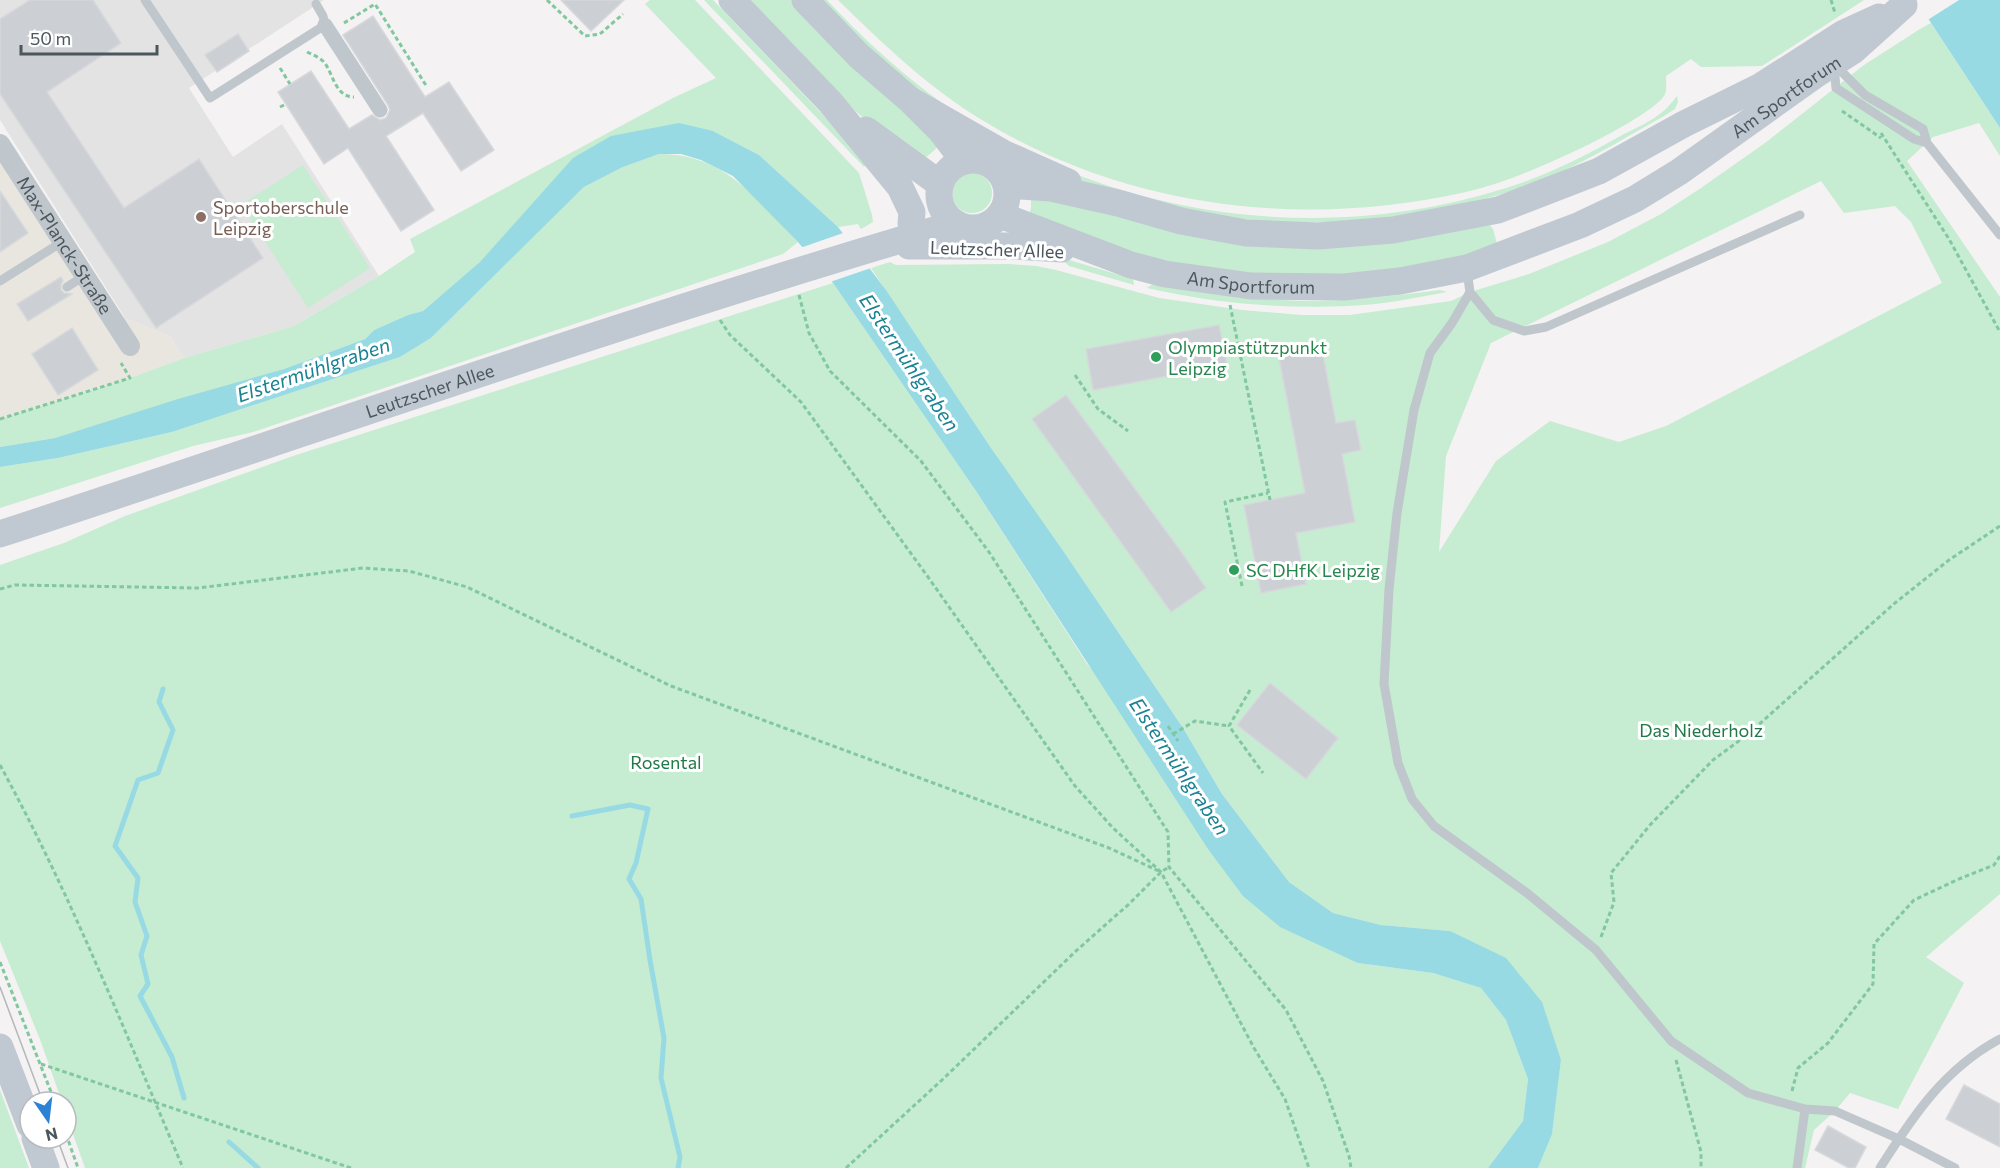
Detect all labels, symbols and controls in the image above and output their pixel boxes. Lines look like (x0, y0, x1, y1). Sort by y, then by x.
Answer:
scale bar (21, 18, 158, 56)
text: 50 m (30, 27, 71, 49)
street label: Am Sportforum (1727, 51, 1845, 142)
street label: Max-Planck-Straße (13, 172, 117, 318)
place label: Sportoberschule Leipzig (213, 196, 349, 239)
marker: Sportoberschule Leipzig (194, 210, 208, 224)
street label: Leutzscher Allee (930, 236, 1064, 262)
street label: Am Sportforum (1186, 266, 1315, 298)
water label: Elstermühlgraben (855, 289, 965, 435)
water label: Elstermühlgraben (233, 331, 393, 407)
place label: Olympiastützpunkt Leipzig (1168, 336, 1327, 379)
marker: Olympiastützpunkt Leipzig (1149, 350, 1163, 364)
street label: Leutzscher Allee (362, 359, 497, 422)
place label: SC DHfK Leipzig (1246, 559, 1380, 581)
marker: SC DHfK Leipzig (1227, 563, 1241, 577)
water label: Elstermühlgraben (1125, 693, 1235, 839)
park label: Das Niederholz (1639, 719, 1763, 741)
park label: Rosental (630, 751, 702, 773)
north arrow (18, 1090, 78, 1150)
text: N (44, 1124, 60, 1146)

